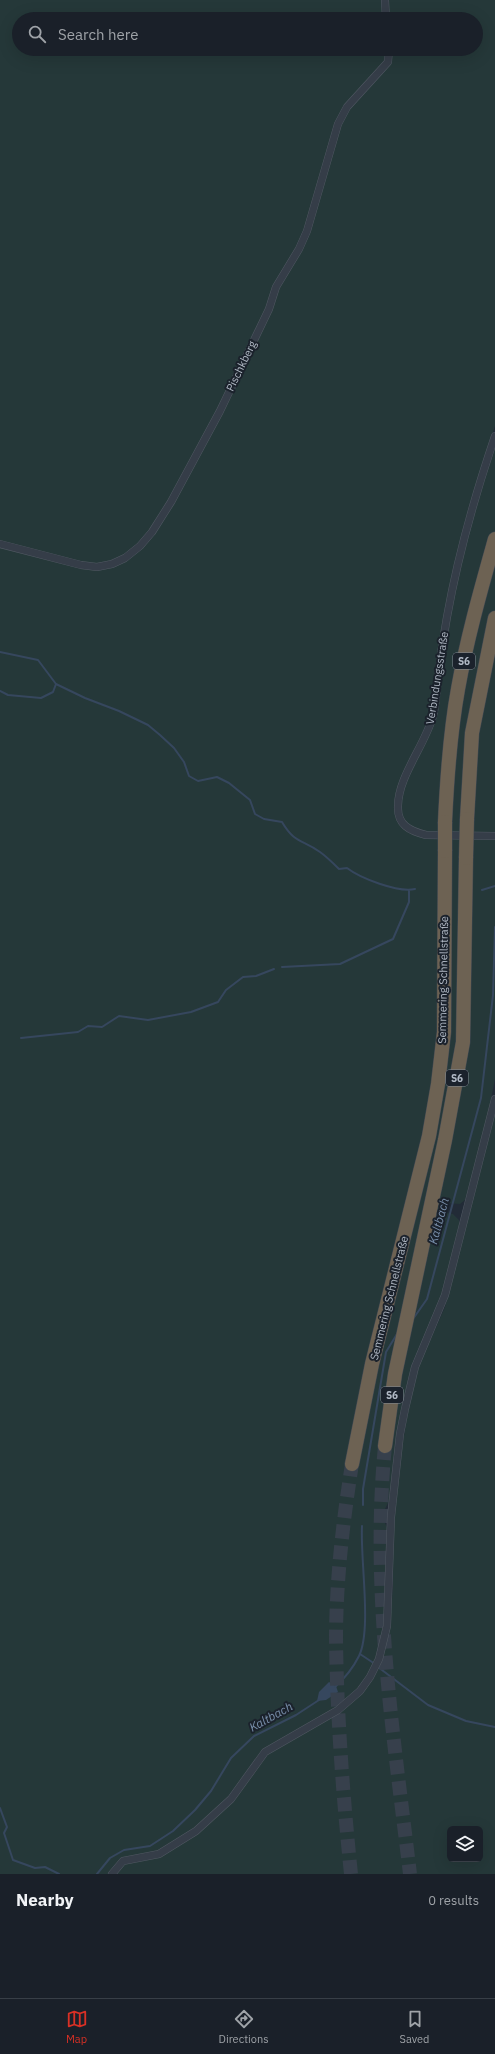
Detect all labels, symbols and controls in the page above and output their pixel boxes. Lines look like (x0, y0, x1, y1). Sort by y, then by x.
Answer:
search box (12, 12, 483, 56)
icon: search (26, 23, 48, 45)
text: Search here (58, 25, 138, 44)
street label: Pischkberg (223, 338, 259, 394)
street label: Verbindungsstraße (423, 631, 451, 725)
road number: S6 (453, 653, 475, 669)
street label: Semmering Schnellstraße (435, 916, 451, 1044)
road number: S6 (446, 1070, 468, 1086)
water label: Kaltbach (425, 1196, 452, 1246)
street label: Semmering Schnellstraße (367, 1234, 411, 1362)
road number: S6 (381, 1387, 403, 1403)
water label: Kaltbach (246, 1698, 295, 1735)
map controls (447, 1826, 483, 1862)
button: layers (447, 1826, 483, 1862)
text: Nearby (16, 1889, 74, 1911)
text: 0 results (428, 1892, 479, 1909)
tab: Map (66, 2008, 88, 2046)
tab: Directions (219, 2008, 269, 2046)
tab: Saved (400, 2008, 429, 2046)

